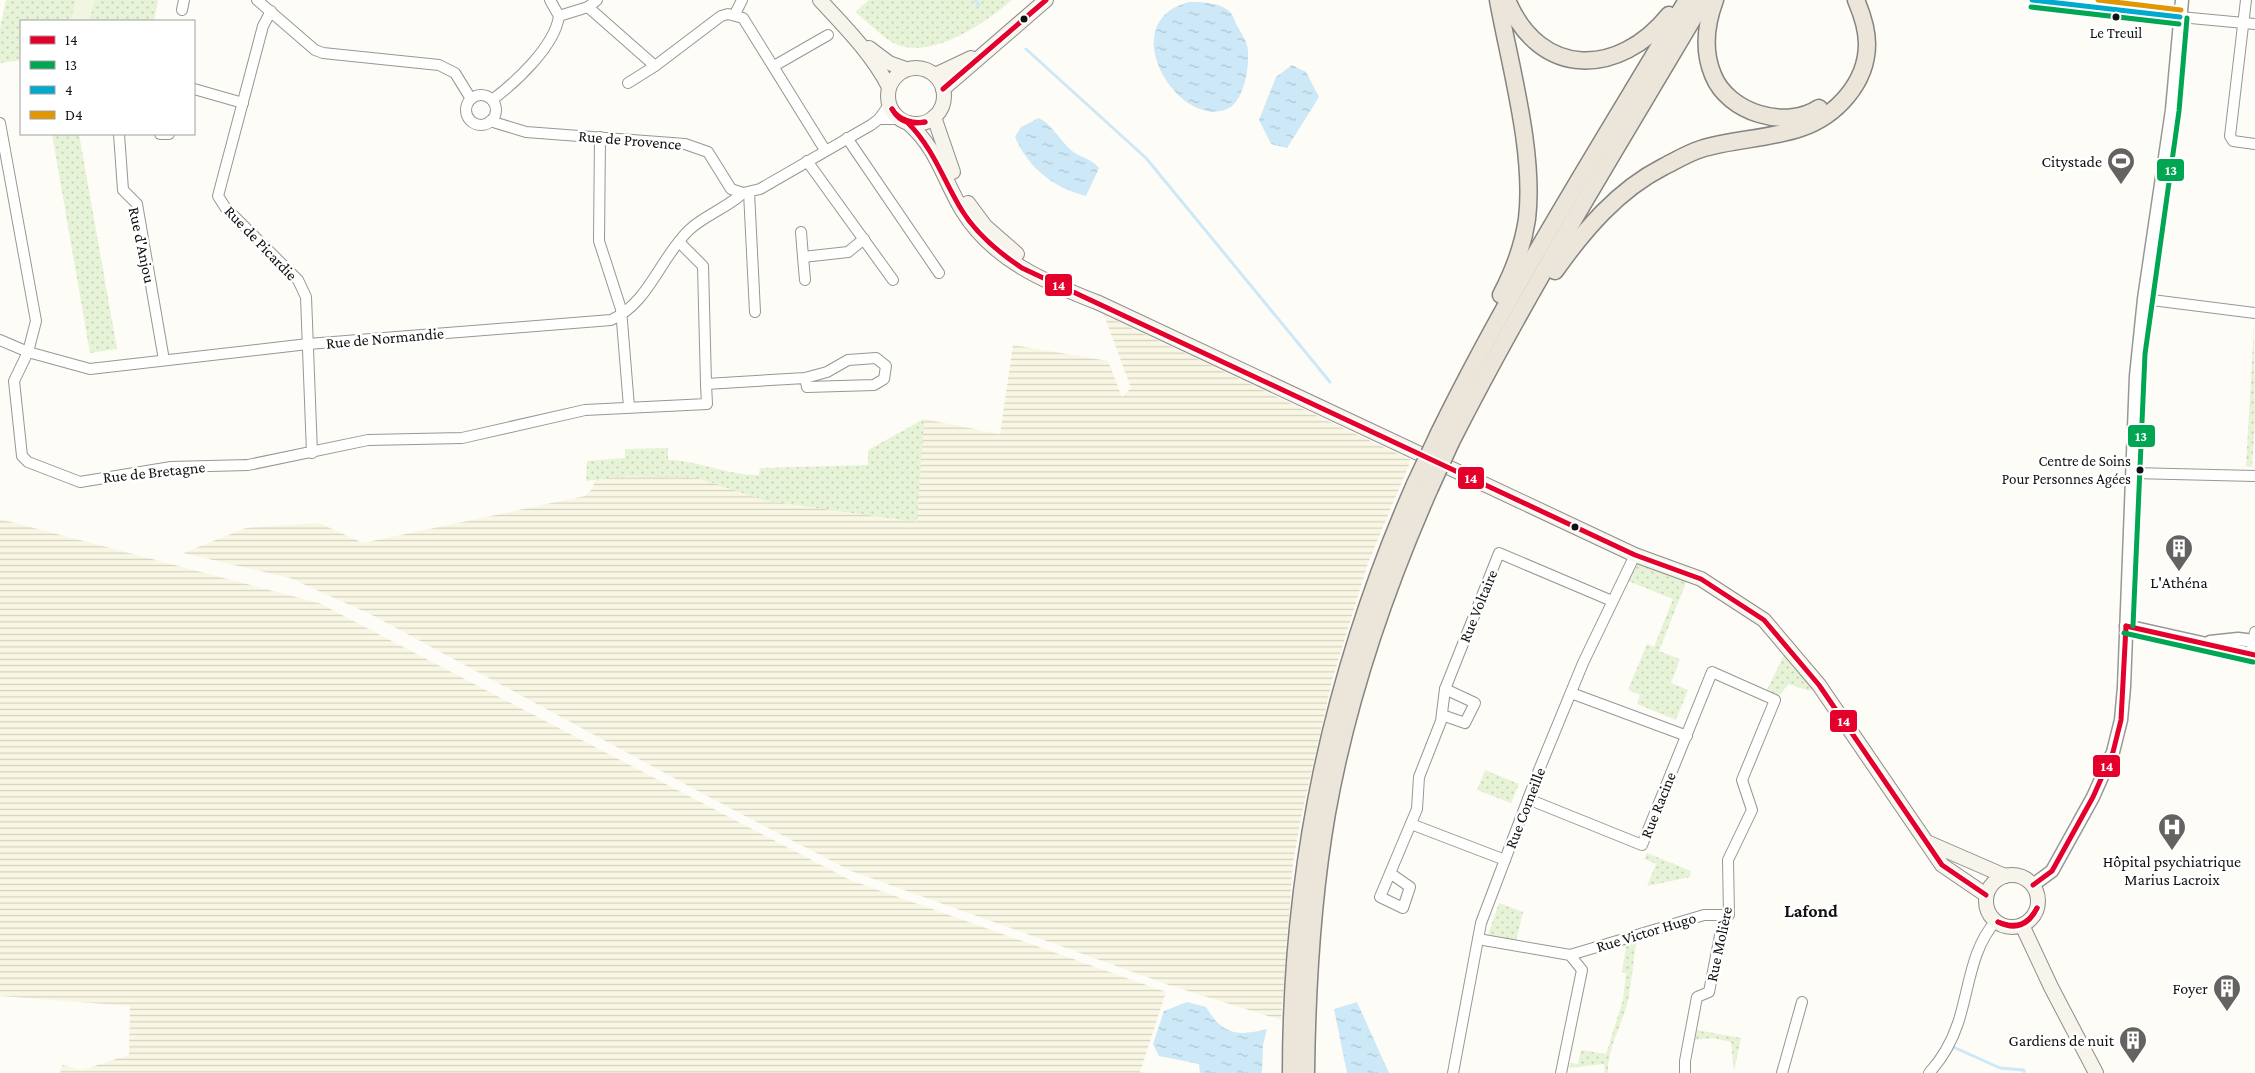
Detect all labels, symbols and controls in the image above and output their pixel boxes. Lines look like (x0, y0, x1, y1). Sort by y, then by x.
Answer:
marker: Le Treuil (2111, 12, 2121, 22)
unlabelled marker (1019, 14, 1029, 24)
legend (20, 20, 195, 135)
place label: Le Treuil (2090, 25, 2142, 41)
text: 14 (65, 32, 78, 48)
text: 13 (65, 57, 77, 73)
text: 4 (65, 82, 73, 98)
text: D4 (65, 107, 83, 123)
street label: Rue de Provence (578, 127, 682, 153)
sports icon: Citystade (2106, 146, 2136, 185)
place label: Citystade (2042, 153, 2102, 171)
line badge: 13 (2156, 158, 2185, 182)
text: 13 (2165, 162, 2177, 178)
street label: Rue de Picardie (221, 202, 301, 284)
street label: Rue d'Anjou (125, 205, 158, 285)
line badge: 14 (1044, 273, 1073, 297)
text: 14 (1053, 277, 1066, 293)
street label: Rue de Normandie (325, 324, 445, 352)
line badge: 13 (2127, 424, 2156, 448)
text: 13 (2135, 428, 2147, 444)
place label: Centre de Soins Pour Personnes Agées (2002, 453, 2131, 488)
street label: Rue de Bretagne (102, 458, 206, 487)
marker: Centre de Soins Pour Personnes Agées (2135, 465, 2145, 475)
line badge: 14 (1457, 466, 1485, 490)
text: 14 (1465, 470, 1478, 486)
unlabelled marker (1570, 522, 1580, 532)
building icon: L'Athéna (2164, 533, 2194, 572)
street label: Rue Voltaire (1456, 567, 1500, 645)
place label: L'Athéna (2150, 574, 2208, 591)
line badge: 14 (1829, 709, 1858, 733)
text: 14 (1838, 713, 1851, 729)
line badge: 14 (2092, 754, 2121, 778)
text: 14 (2101, 758, 2114, 774)
street label: Rue Corneille (1502, 765, 1548, 851)
street label: Rue Racine (1637, 769, 1679, 841)
hospital icon: Hôpital psychiatrique Marius Lacroix (2157, 812, 2187, 851)
place label: Hôpital psychiatrique Marius Lacroix (2103, 853, 2241, 888)
district label: Lafond (1784, 901, 1838, 921)
street label: Rue Molière (1703, 905, 1735, 983)
street label: Rue Victor Hugo (1594, 909, 1698, 956)
building icon: Foyer (2212, 973, 2242, 1012)
place label: Foyer (2173, 980, 2208, 998)
building icon: Gardiens de nuit (2118, 1025, 2148, 1064)
place label: Gardiens de nuit (2009, 1032, 2115, 1049)

